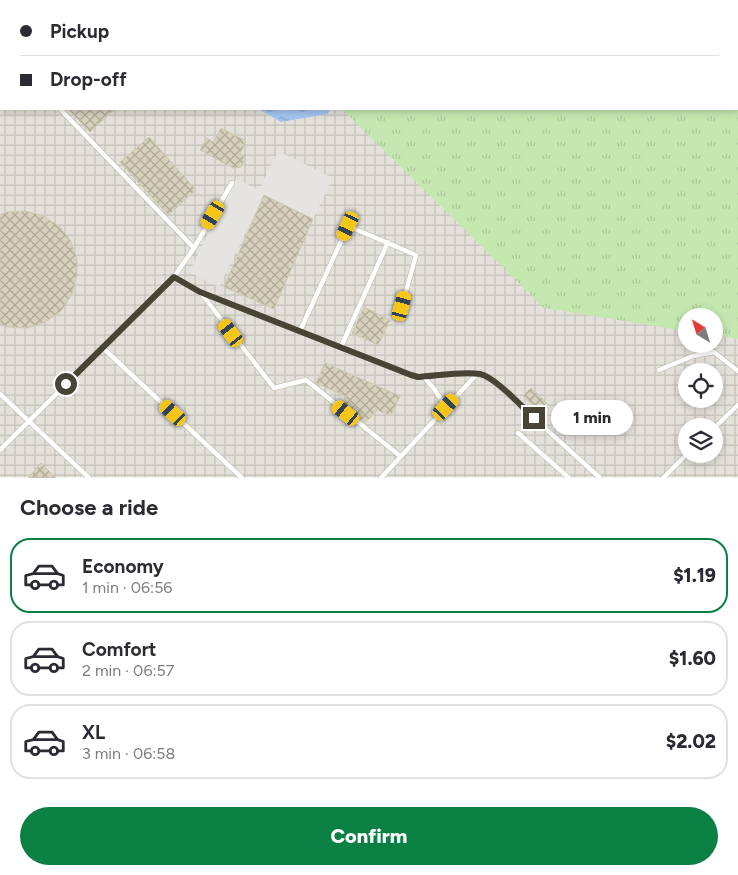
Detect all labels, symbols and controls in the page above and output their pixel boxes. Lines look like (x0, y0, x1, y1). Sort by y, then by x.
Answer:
text: Pickup (50, 20, 109, 43)
text: Drop-off (50, 68, 127, 91)
car (198, 198, 227, 232)
car (334, 209, 361, 243)
car (390, 290, 413, 322)
north arrow (678, 308, 722, 352)
map controls (678, 308, 723, 463)
car (215, 317, 246, 349)
button: locate (678, 363, 723, 408)
route start (55, 373, 77, 395)
car (430, 391, 461, 423)
car (156, 397, 189, 429)
car (329, 398, 362, 428)
callout: 1 min (552, 400, 634, 436)
route end (523, 407, 545, 429)
text: 1 min (573, 408, 611, 427)
button: layers (678, 418, 723, 463)
text: Choose a ride (20, 494, 158, 521)
icon: car (22, 553, 67, 598)
text: Economy (82, 555, 164, 578)
text: $1.19 (673, 564, 716, 587)
text: 1 min · 06:56 (82, 578, 172, 597)
icon: car (22, 636, 67, 681)
text: Comfort (82, 638, 157, 661)
text: $1.60 (669, 647, 716, 670)
text: 2 min · 06:57 (82, 661, 174, 680)
icon: car (22, 719, 67, 764)
text: XL (82, 721, 105, 744)
text: $2.02 (666, 730, 716, 753)
text: 3 min · 06:58 (82, 744, 175, 763)
button: Confirm (20, 807, 718, 865)

